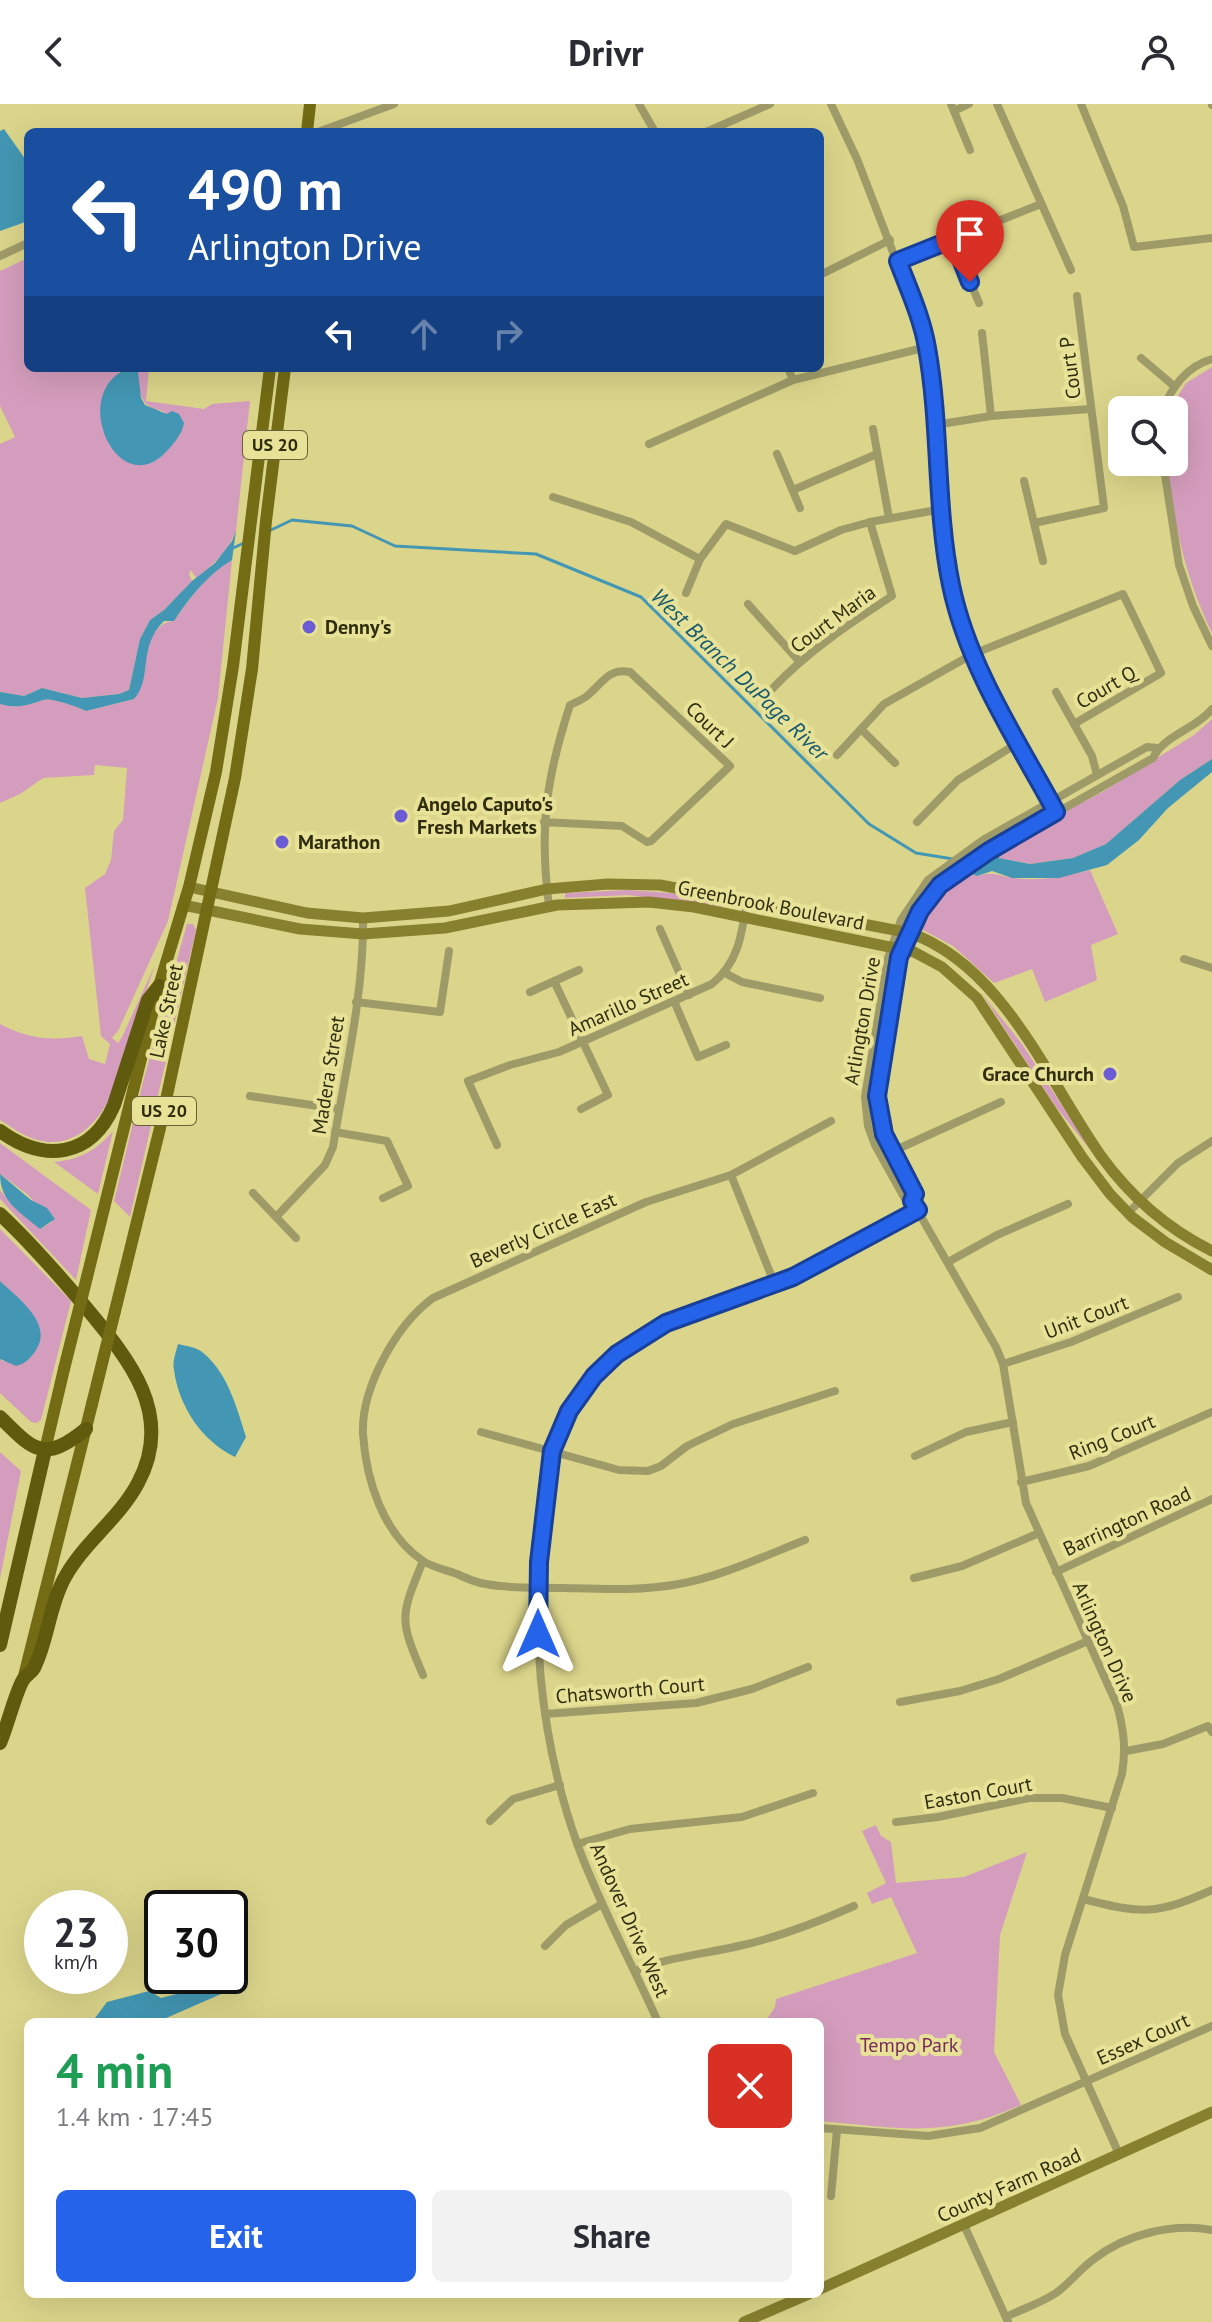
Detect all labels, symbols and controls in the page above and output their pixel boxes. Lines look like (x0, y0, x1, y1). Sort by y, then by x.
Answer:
text: Drivr (568, 29, 644, 76)
icon: back (32, 30, 76, 74)
icon: person (1136, 30, 1180, 74)
text: 490 m (188, 153, 343, 225)
icon: left (56, 160, 160, 264)
pin (936, 200, 1004, 282)
icon: arrive (948, 212, 992, 256)
text: Arlington Drive (188, 223, 422, 270)
icon: left (318, 312, 362, 356)
icon: ahead (402, 312, 446, 356)
icon: right (486, 312, 530, 356)
street label: Court P (1053, 335, 1087, 401)
map controls (1108, 396, 1188, 476)
button: search (1108, 396, 1188, 476)
road number: US 20 (243, 431, 307, 459)
street label: Court Maria (785, 579, 881, 659)
water label: West Branch DuPage River (645, 582, 836, 767)
place label: Denny's (325, 614, 392, 640)
marker: Denny's (300, 618, 318, 636)
street label: Court Q (1071, 659, 1142, 715)
street label: Court J (680, 696, 740, 754)
place label: Angelo Caputo's Fresh Markets (417, 791, 553, 840)
marker: Angelo Caputo's Fresh Markets (392, 807, 410, 825)
place label: Marathon (298, 829, 380, 855)
marker: Marathon (273, 833, 291, 851)
street label: Greenbrook Boulevard (676, 874, 866, 936)
street label: Arlington Drive (838, 955, 886, 1087)
street label: Lake Street (143, 961, 189, 1061)
street label: Amarillo Street (564, 966, 692, 1042)
street label: Madera Street (306, 1014, 350, 1136)
place label: Grace Church (982, 1061, 1094, 1087)
marker: Grace Church (1101, 1065, 1119, 1083)
road number: US 20 (132, 1097, 196, 1125)
street label: Beverly Circle East (466, 1186, 620, 1274)
street label: Unit Court (1040, 1289, 1132, 1345)
street label: Ring Court (1065, 1408, 1159, 1466)
street label: Barrington Road (1059, 1480, 1195, 1562)
street label: Arlington Drive (1067, 1577, 1143, 1707)
position arrow (496, 1592, 580, 1676)
street label: Chatsworth Court (554, 1671, 706, 1709)
street label: Easton Court (922, 1771, 1034, 1815)
street label: Andover Drive West (584, 1839, 676, 2002)
speed limit sign: 30 (144, 1890, 248, 1994)
text: 23 (53, 1906, 99, 1958)
text: km/h (54, 1949, 98, 1975)
street label: Essex Court (1093, 2007, 1194, 2071)
park label: Tempo Park (860, 2032, 959, 2058)
text: 4 min (56, 2039, 173, 2101)
button: close (708, 2044, 792, 2128)
text: 1.4 km · 17:45 (56, 2100, 214, 2133)
street label: County Farm Road (933, 2142, 1085, 2228)
button: Exit (56, 2190, 416, 2282)
button: Share (432, 2190, 792, 2282)

